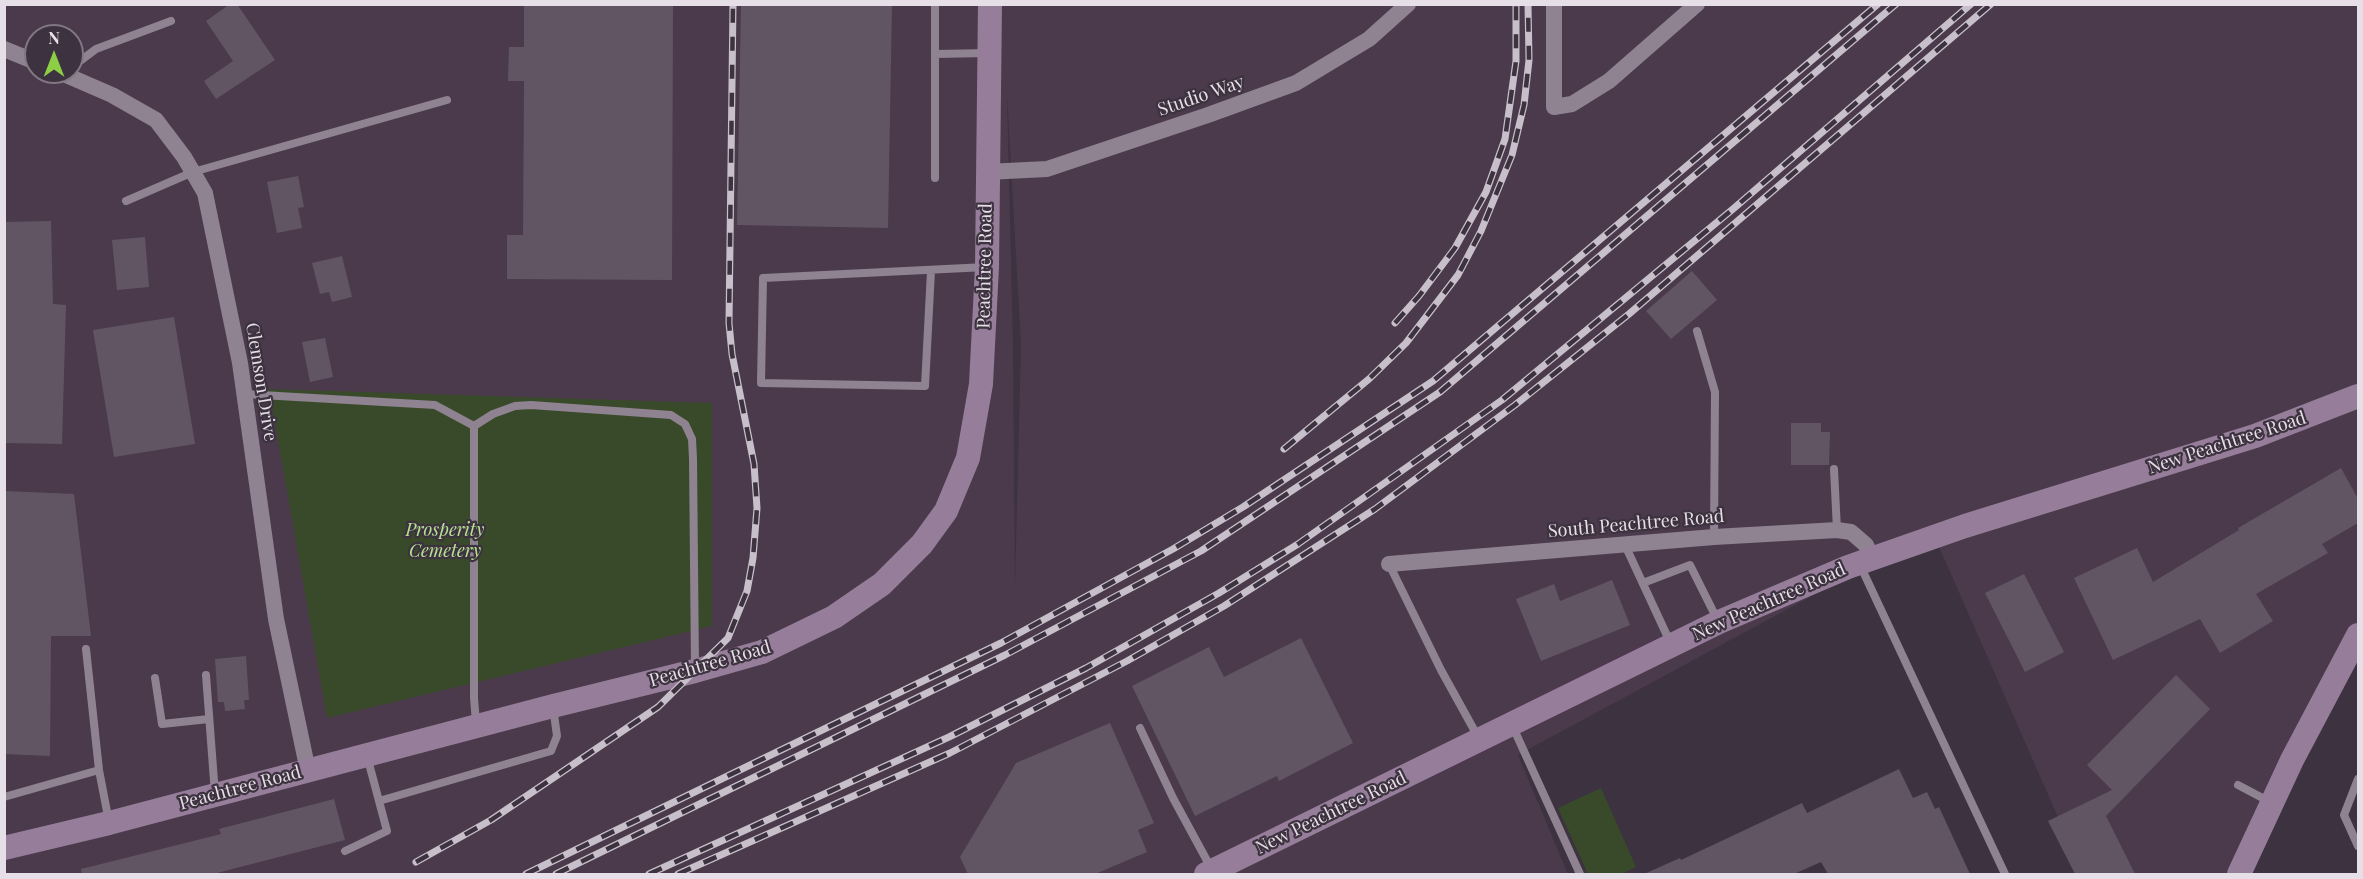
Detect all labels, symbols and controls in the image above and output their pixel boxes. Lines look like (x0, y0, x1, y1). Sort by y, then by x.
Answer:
north arrow (24, 24, 84, 84)
text: N (48, 27, 60, 48)
street label: Studio Way (1155, 71, 1247, 121)
street label: Peachtree Road (973, 203, 997, 329)
street label: Clemson Drive (241, 321, 281, 443)
street label: New Peachtree Road (2145, 407, 2309, 479)
street label: South Peachtree Road (1547, 506, 1725, 542)
park label: Prosperity Cemetery (405, 519, 485, 562)
street label: New Peachtree Road (1689, 559, 1849, 645)
street label: Peachtree Road (647, 636, 773, 692)
street label: Peachtree Road (177, 761, 303, 815)
street label: New Peachtree Road (1252, 767, 1410, 859)

